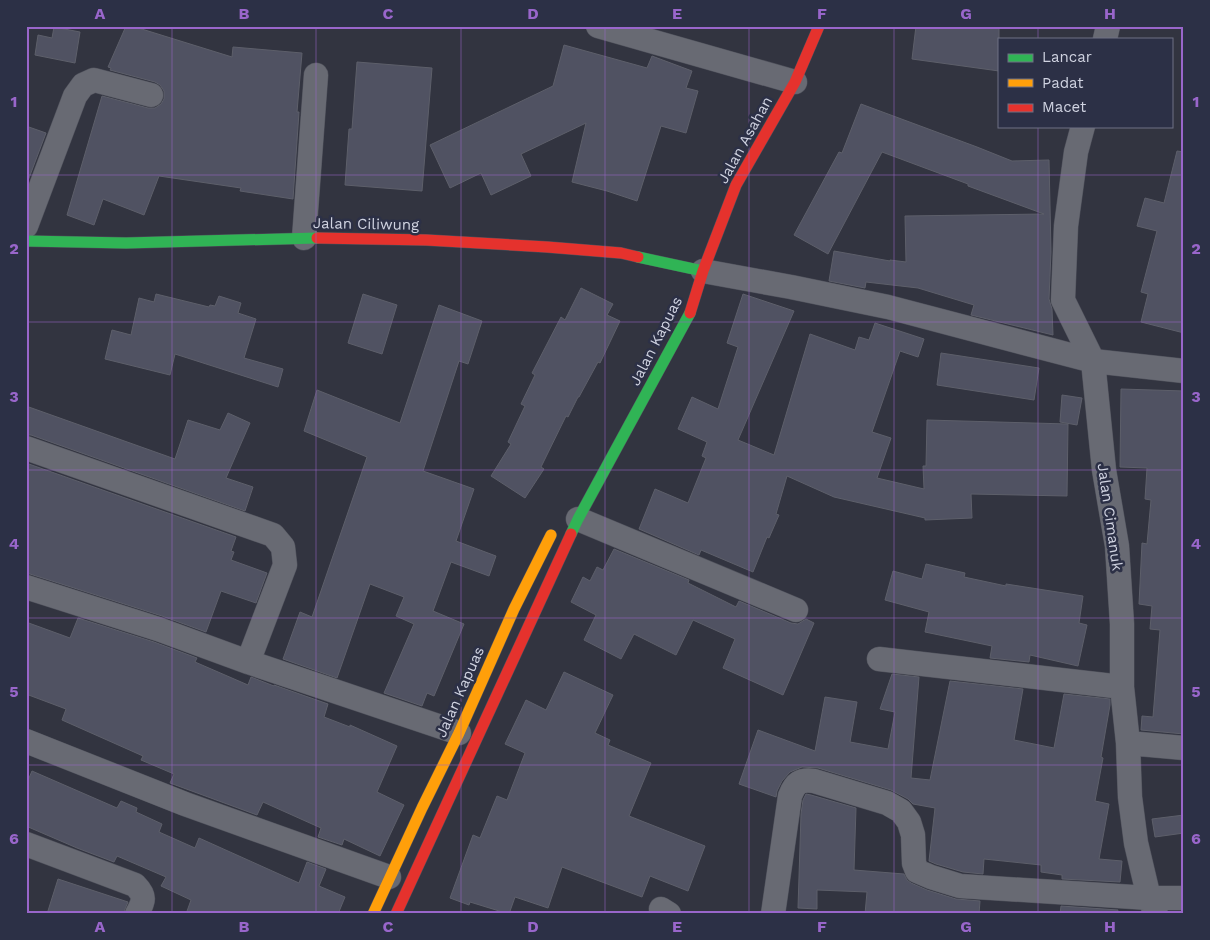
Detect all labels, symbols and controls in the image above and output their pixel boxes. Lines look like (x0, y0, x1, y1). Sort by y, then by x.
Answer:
text: A (95, 4, 106, 23)
text: B (239, 4, 250, 23)
text: C (383, 4, 394, 23)
text: D (527, 4, 539, 23)
text: E (672, 4, 682, 23)
text: F (817, 4, 827, 23)
text: G (960, 4, 972, 23)
text: H (1104, 4, 1116, 23)
legend (998, 38, 1172, 128)
text: Lancar (1042, 48, 1092, 66)
text: Padat (1042, 74, 1084, 92)
text: 1 (11, 92, 17, 111)
text: 1 (1193, 92, 1199, 111)
street label: Jalan Asahan (714, 93, 776, 187)
text: Macet (1042, 98, 1087, 116)
street label: Jalan Ciliwung (313, 214, 419, 234)
text: 2 (9, 239, 19, 258)
text: 2 (1191, 239, 1201, 258)
street label: Jalan Kapuas (626, 293, 686, 388)
text: 3 (9, 387, 19, 406)
text: 3 (1191, 387, 1201, 406)
street label: Jalan Cimanuk (1094, 462, 1127, 572)
text: 4 (9, 534, 19, 553)
text: 4 (1191, 534, 1201, 553)
street label: Jalan Kapuas (432, 644, 488, 740)
text: 5 (9, 682, 19, 701)
text: 5 (1191, 682, 1201, 701)
text: 6 (9, 829, 19, 848)
text: 6 (1191, 829, 1201, 848)
text: A (95, 917, 106, 936)
text: B (239, 917, 250, 936)
text: C (383, 917, 394, 936)
text: D (527, 917, 539, 936)
text: E (672, 917, 682, 936)
text: F (817, 917, 827, 936)
text: G (960, 917, 972, 936)
text: H (1104, 917, 1116, 936)

